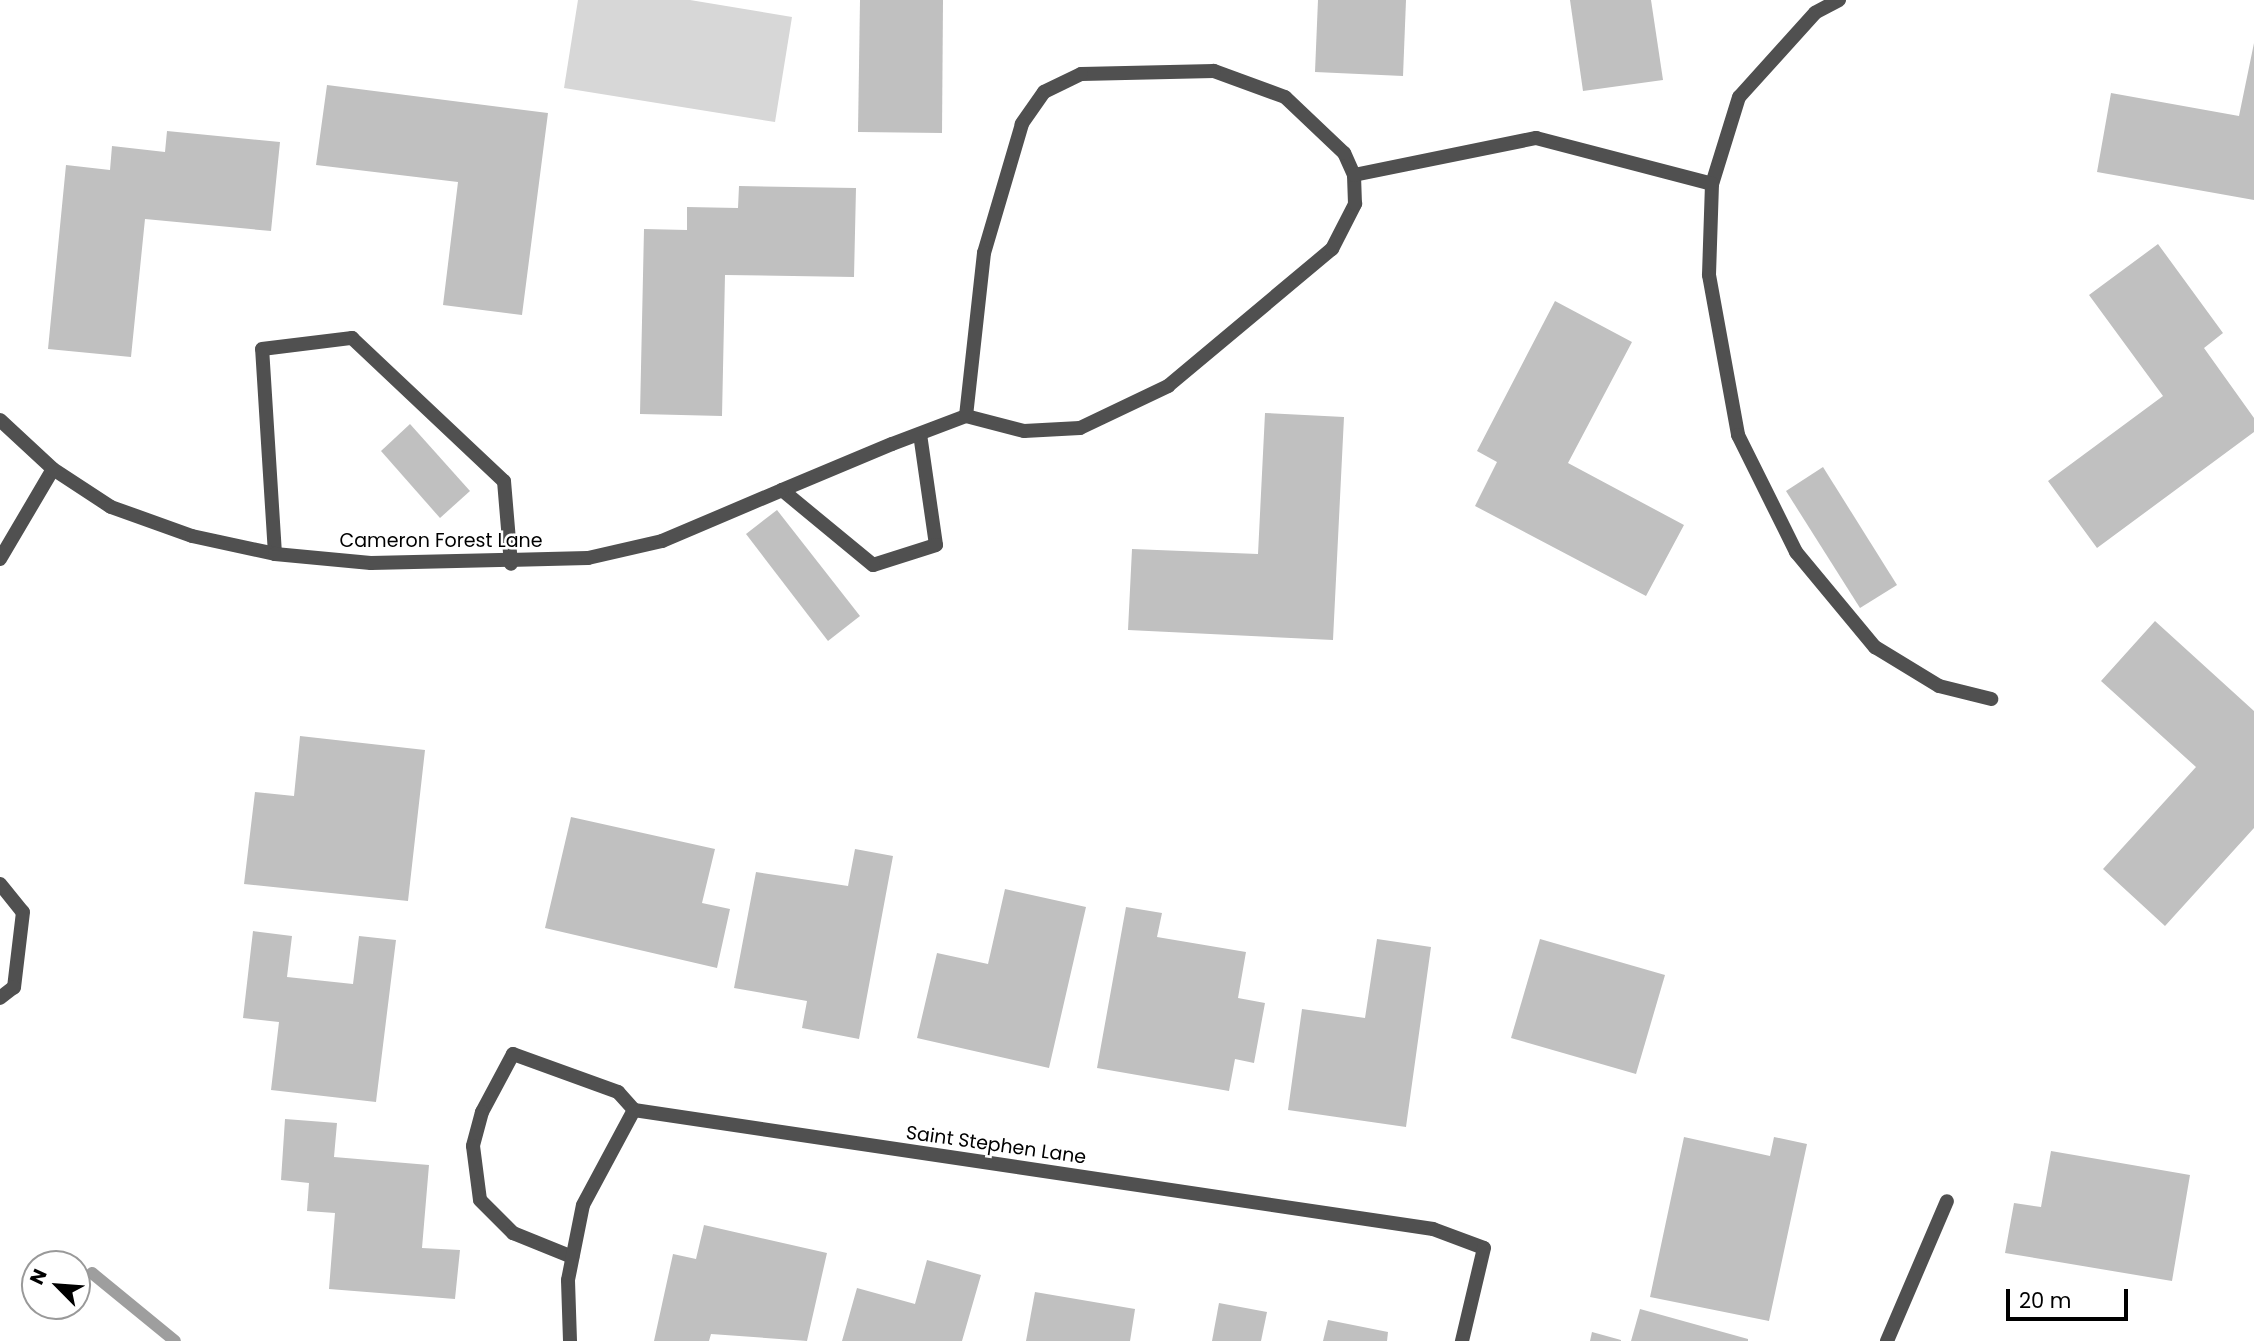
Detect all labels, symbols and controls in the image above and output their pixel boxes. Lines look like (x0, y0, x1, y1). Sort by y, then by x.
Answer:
street label: Cameron Forest Lane (340, 530, 542, 552)
street label: Saint Stephen Lane (904, 1121, 1088, 1169)
north arrow (21, 1250, 91, 1320)
text: N (23, 1265, 54, 1289)
scale bar (2009, 1274, 2132, 1318)
text: 20 m (2019, 1286, 2072, 1315)

